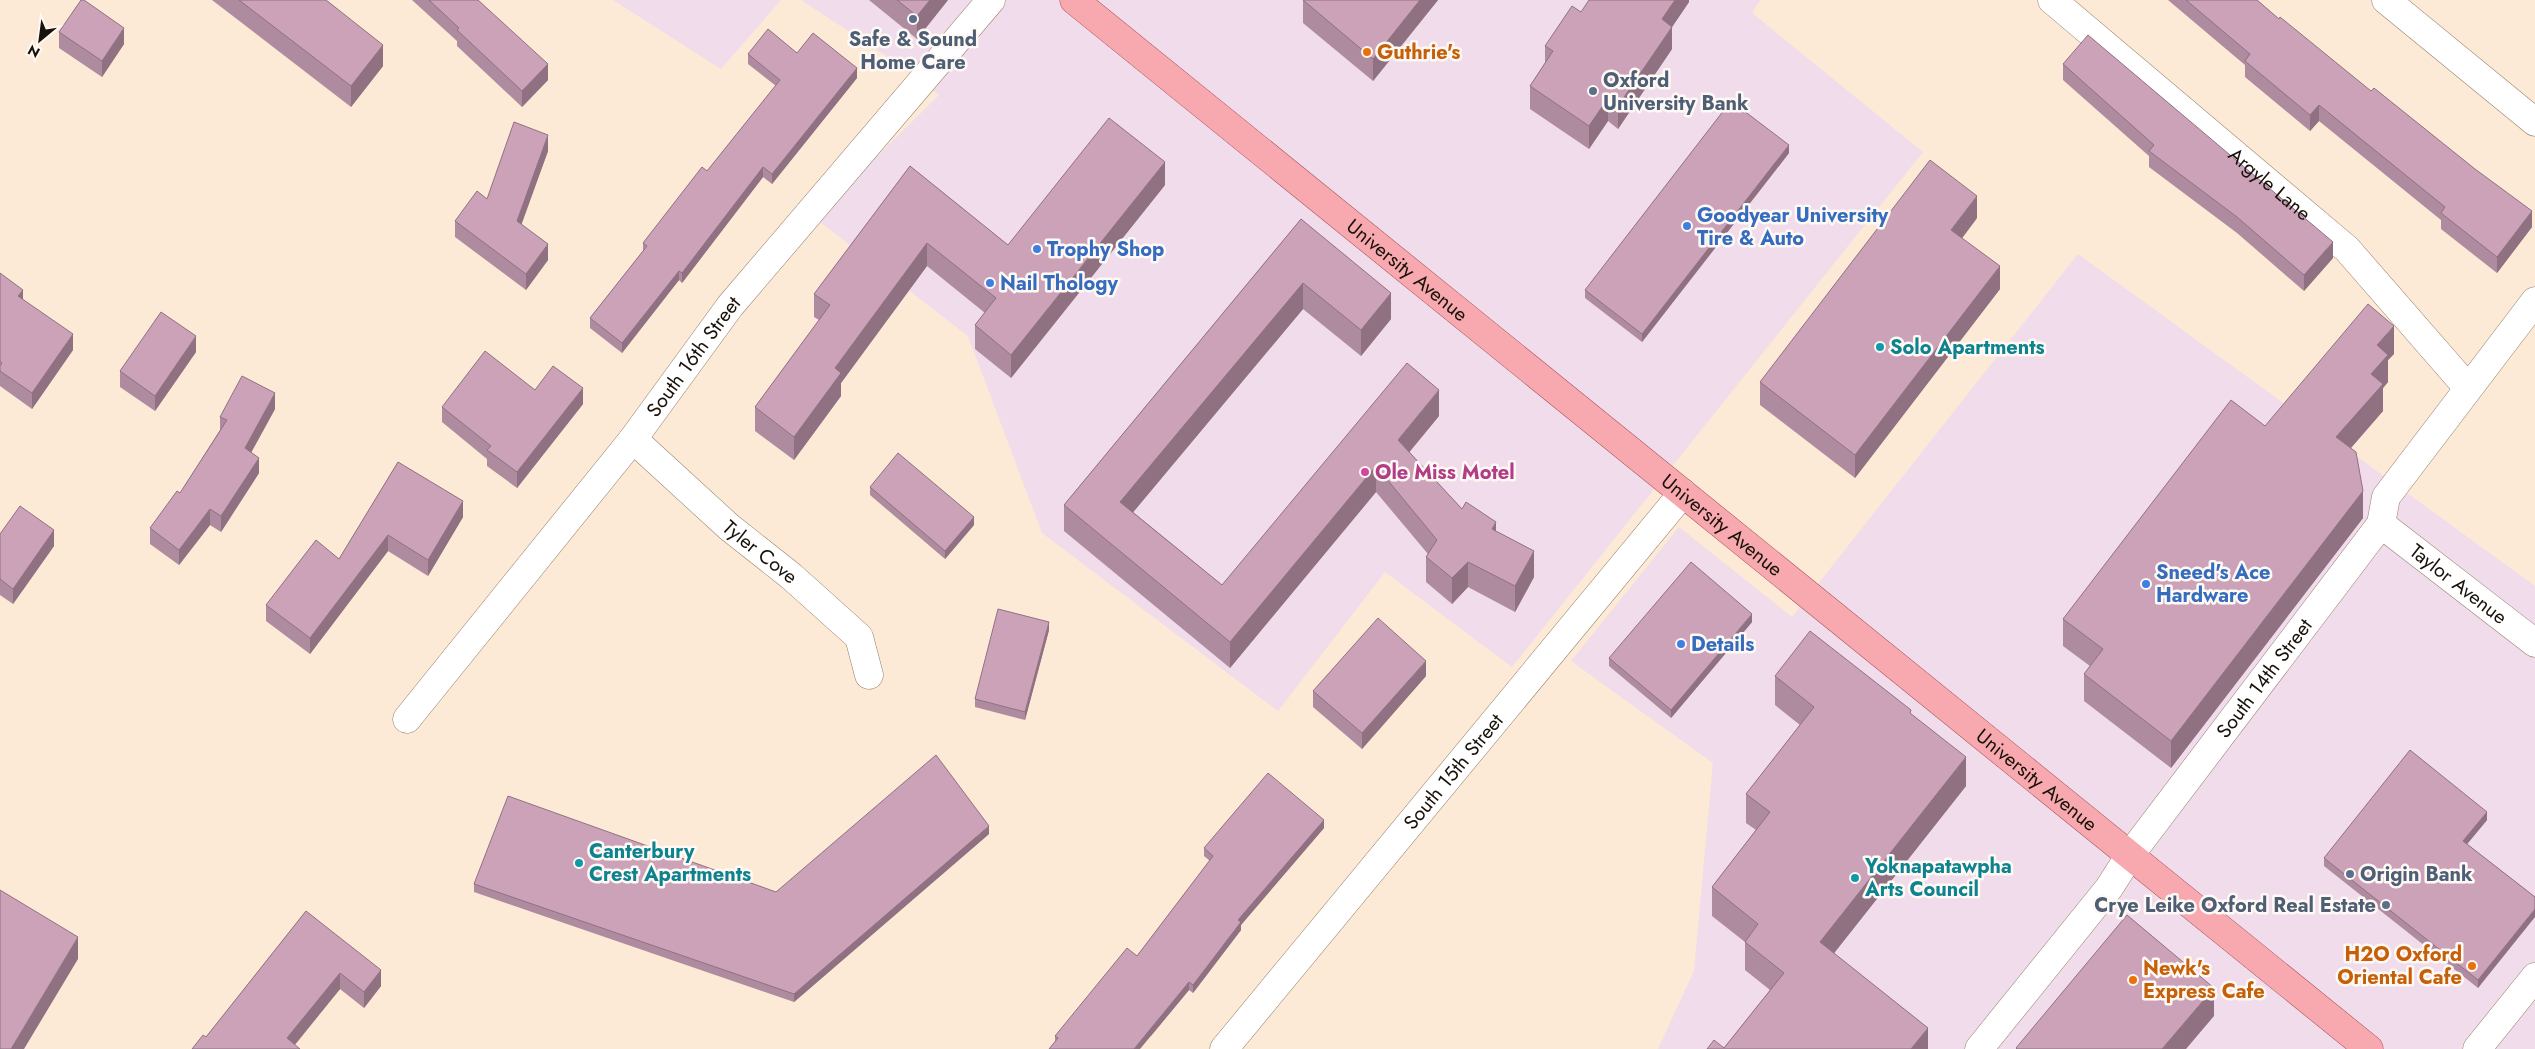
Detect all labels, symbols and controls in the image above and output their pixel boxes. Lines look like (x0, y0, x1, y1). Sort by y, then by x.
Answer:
marker: Safe & Sound Home Care (907, 13, 919, 25)
north arrow (15, 15, 65, 65)
place label: Safe & Sound Home Care (849, 25, 977, 77)
place label: Guthrie's (1377, 38, 1460, 67)
text: N (24, 40, 43, 63)
marker: Guthrie's (1361, 46, 1373, 58)
place label: Oxford University Bank (1603, 66, 1749, 118)
marker: Oxford University Bank (1587, 85, 1599, 97)
street label: Argyle Lane (2222, 141, 2317, 228)
place label: Goodyear University Tire & Auto (1697, 201, 1889, 253)
street label: University Avenue (1340, 212, 1474, 329)
marker: Goodyear University Tire & Auto (1681, 220, 1693, 232)
place label: Trophy Shop (1047, 235, 1164, 264)
marker: Trophy Shop (1031, 243, 1043, 255)
place label: Nail Thology (1000, 269, 1118, 298)
marker: Nail Thology (984, 277, 996, 289)
street label: South 16th Street (640, 290, 748, 423)
place label: Solo Apartments (1890, 333, 2045, 362)
marker: Solo Apartments (1874, 341, 1886, 353)
place label: Ole Miss Motel (1375, 458, 1515, 487)
marker: Ole Miss Motel (1359, 466, 1371, 478)
street label: University Avenue (1655, 467, 1789, 584)
street label: Tyler Cove (716, 514, 804, 591)
street label: Taylor Avenue (2403, 537, 2513, 631)
place label: Sneed's Ace Hardware (2156, 558, 2271, 610)
marker: Sneed's Ace Hardware (2140, 578, 2152, 590)
street label: South 14th Street (2210, 612, 2320, 744)
place label: Details (1691, 630, 1754, 659)
marker: Details (1675, 638, 1687, 650)
street label: South 15th Street (1397, 707, 1510, 836)
street label: University Avenue (1969, 722, 2104, 838)
place label: Canterbury Crest Apartments (589, 837, 751, 889)
place label: Yoknapatawpha Arts Council (1864, 852, 2012, 904)
marker: Canterbury Crest Apartments (573, 857, 585, 869)
place label: Origin Bank (2360, 860, 2473, 889)
marker: Origin Bank (2344, 868, 2356, 880)
marker: Yoknapatawpha Arts Council (1849, 872, 1861, 884)
place label: Crye Leike Oxford Real Estate (2094, 891, 2376, 920)
marker: Crye Leike Oxford Real Estate (2380, 899, 2392, 911)
place label: H2O Oxford Oriental Cafe (2337, 940, 2462, 992)
place label: Newk's Express Cafe (2143, 954, 2265, 1006)
marker: H2O Oxford Oriental Cafe (2466, 960, 2478, 972)
marker: Newk's Express Cafe (2127, 974, 2139, 986)

